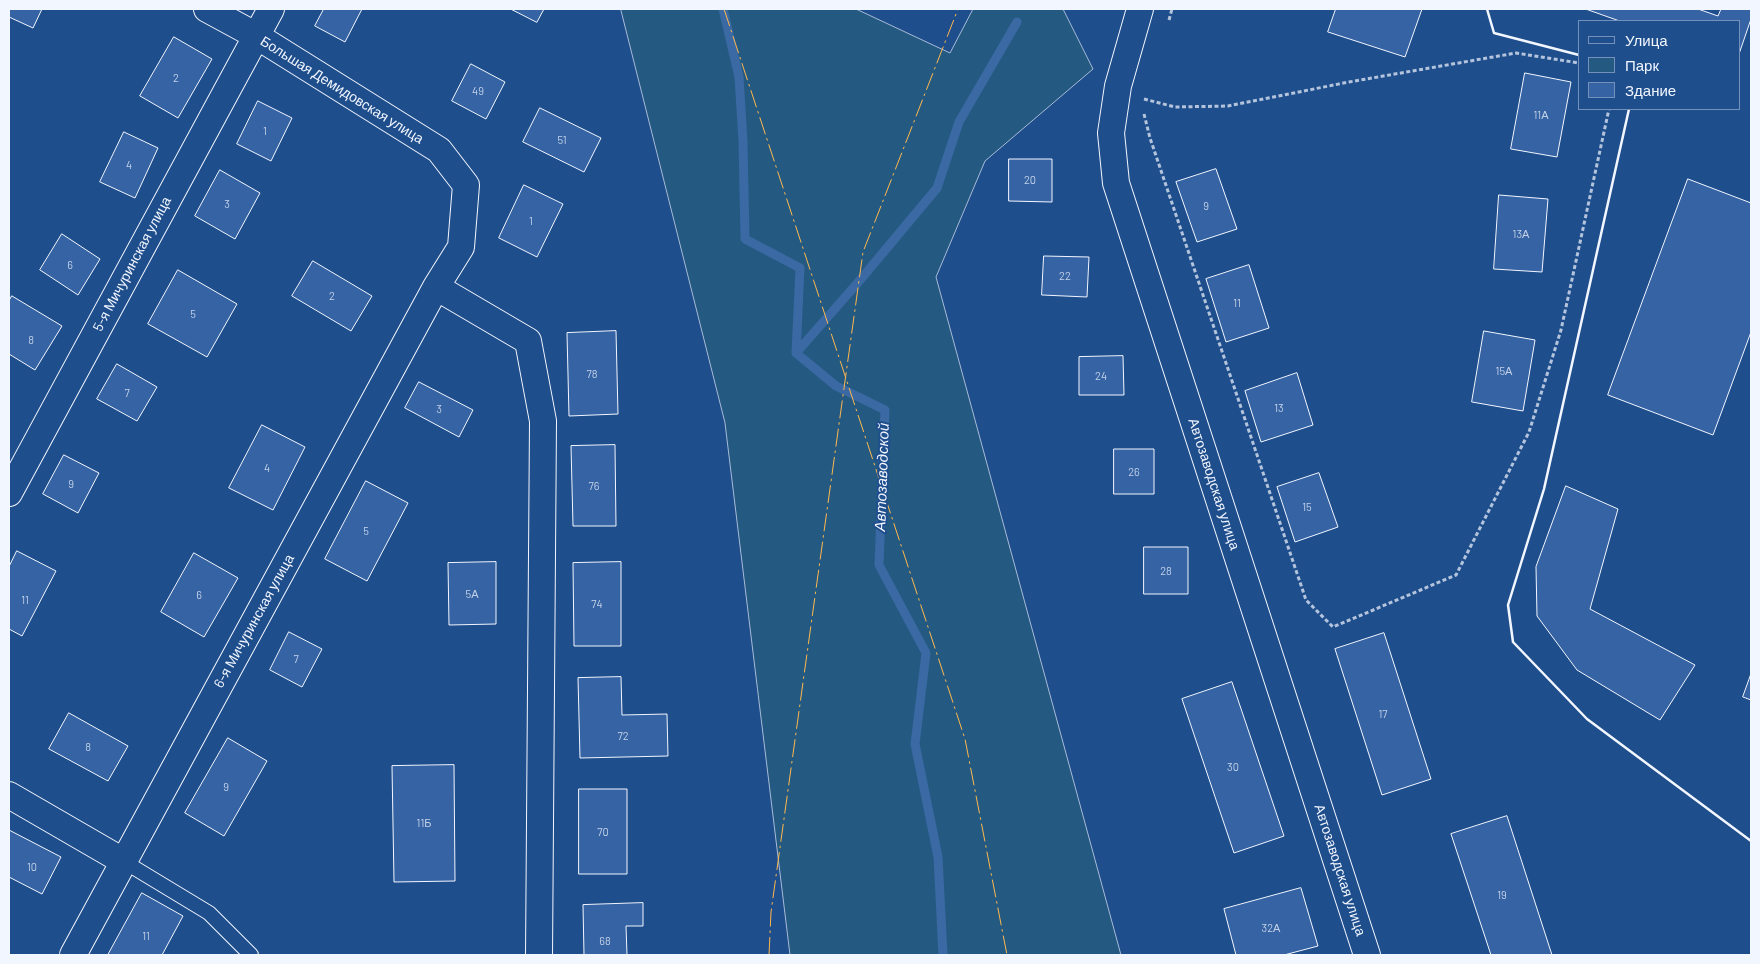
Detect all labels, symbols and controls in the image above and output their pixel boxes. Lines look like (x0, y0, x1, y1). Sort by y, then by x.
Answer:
legend (1578, 20, 1740, 110)
text: Улица (1625, 31, 1668, 49)
street label: Большая Демидовская улица (257, 33, 427, 147)
text: Парк (1625, 56, 1659, 74)
house number: 2 (173, 71, 179, 85)
text: Здание (1625, 81, 1676, 99)
house number: 49 (472, 84, 484, 98)
house number: 11А (1533, 108, 1549, 122)
house number: 1 (263, 124, 267, 138)
house number: 51 (557, 133, 567, 147)
house number: 4 (126, 158, 132, 172)
house number: 20 (1024, 173, 1036, 187)
street label: 5-я Мичуринская улица (89, 194, 175, 334)
house number: 3 (224, 197, 230, 211)
house number: 9 (1203, 199, 1209, 213)
house number: 1 (529, 214, 533, 228)
house number: 13А (1513, 227, 1529, 241)
house number: 6 (67, 258, 73, 272)
house number: 22 (1059, 269, 1071, 283)
house number: 2 (329, 289, 335, 303)
house number: 11 (1233, 296, 1241, 310)
house number: 5 (190, 307, 196, 321)
house number: 8 (28, 333, 34, 347)
house number: 15А (1496, 364, 1512, 378)
house number: 78 (587, 367, 597, 381)
house number: 24 (1095, 369, 1107, 383)
house number: 7 (124, 386, 130, 400)
house number: 13 (1274, 401, 1284, 415)
house number: 3 (436, 402, 442, 416)
street label: Автозаводская улица (1185, 416, 1243, 552)
water label: Автозаводской (871, 422, 893, 532)
house number: 4 (264, 461, 270, 475)
house number: 26 (1128, 465, 1140, 479)
house number: 9 (68, 477, 74, 491)
house number: 76 (589, 479, 599, 493)
house number: 15 (1302, 500, 1312, 514)
house number: 5 (363, 524, 369, 538)
street label: 6-я Мичуринская улица (210, 551, 298, 691)
house number: 28 (1160, 564, 1172, 578)
house number: 5А (466, 587, 478, 601)
house number: 6 (196, 588, 202, 602)
house number: 11 (21, 593, 29, 607)
house number: 74 (591, 597, 603, 611)
house number: 7 (293, 652, 299, 666)
house number: 17 (1378, 707, 1388, 721)
house number: 72 (617, 729, 629, 743)
house number: 8 (85, 740, 91, 754)
house number: 30 (1227, 760, 1239, 774)
house number: 9 (223, 780, 229, 794)
street label: Автозаводская улица (1311, 802, 1369, 938)
house number: 11Б (417, 816, 431, 830)
house number: 70 (597, 825, 609, 839)
house number: 10 (27, 860, 37, 874)
house number: 19 (1497, 888, 1507, 902)
house number: 32А (1262, 921, 1280, 935)
house number: 11 (142, 929, 150, 943)
house number: 68 (599, 934, 611, 948)

